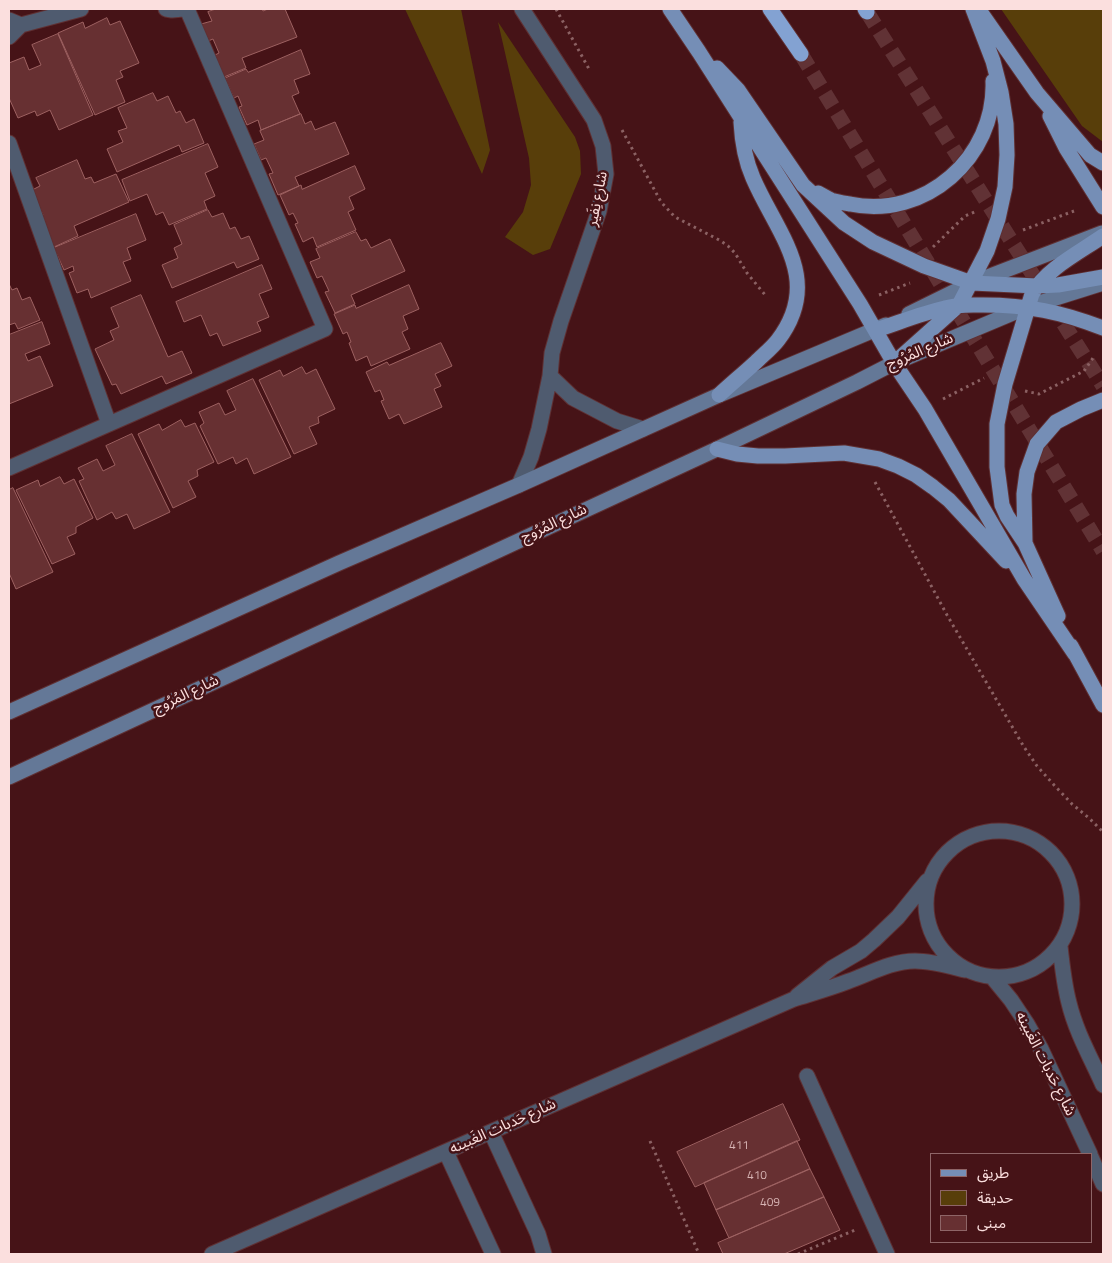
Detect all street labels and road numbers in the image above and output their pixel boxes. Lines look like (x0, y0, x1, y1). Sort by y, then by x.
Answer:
street label: شارع نِفَير (584, 170, 612, 228)
street label: شارع المُرُوج (884, 330, 956, 374)
street label: شارع المُرُوج (518, 501, 590, 547)
street label: شارع المُرُوج (150, 672, 222, 718)
street label: شارع حَدبات الغَبينه (1011, 1009, 1079, 1119)
street label: شارع حَدبات الغَبينه (447, 1096, 559, 1158)

